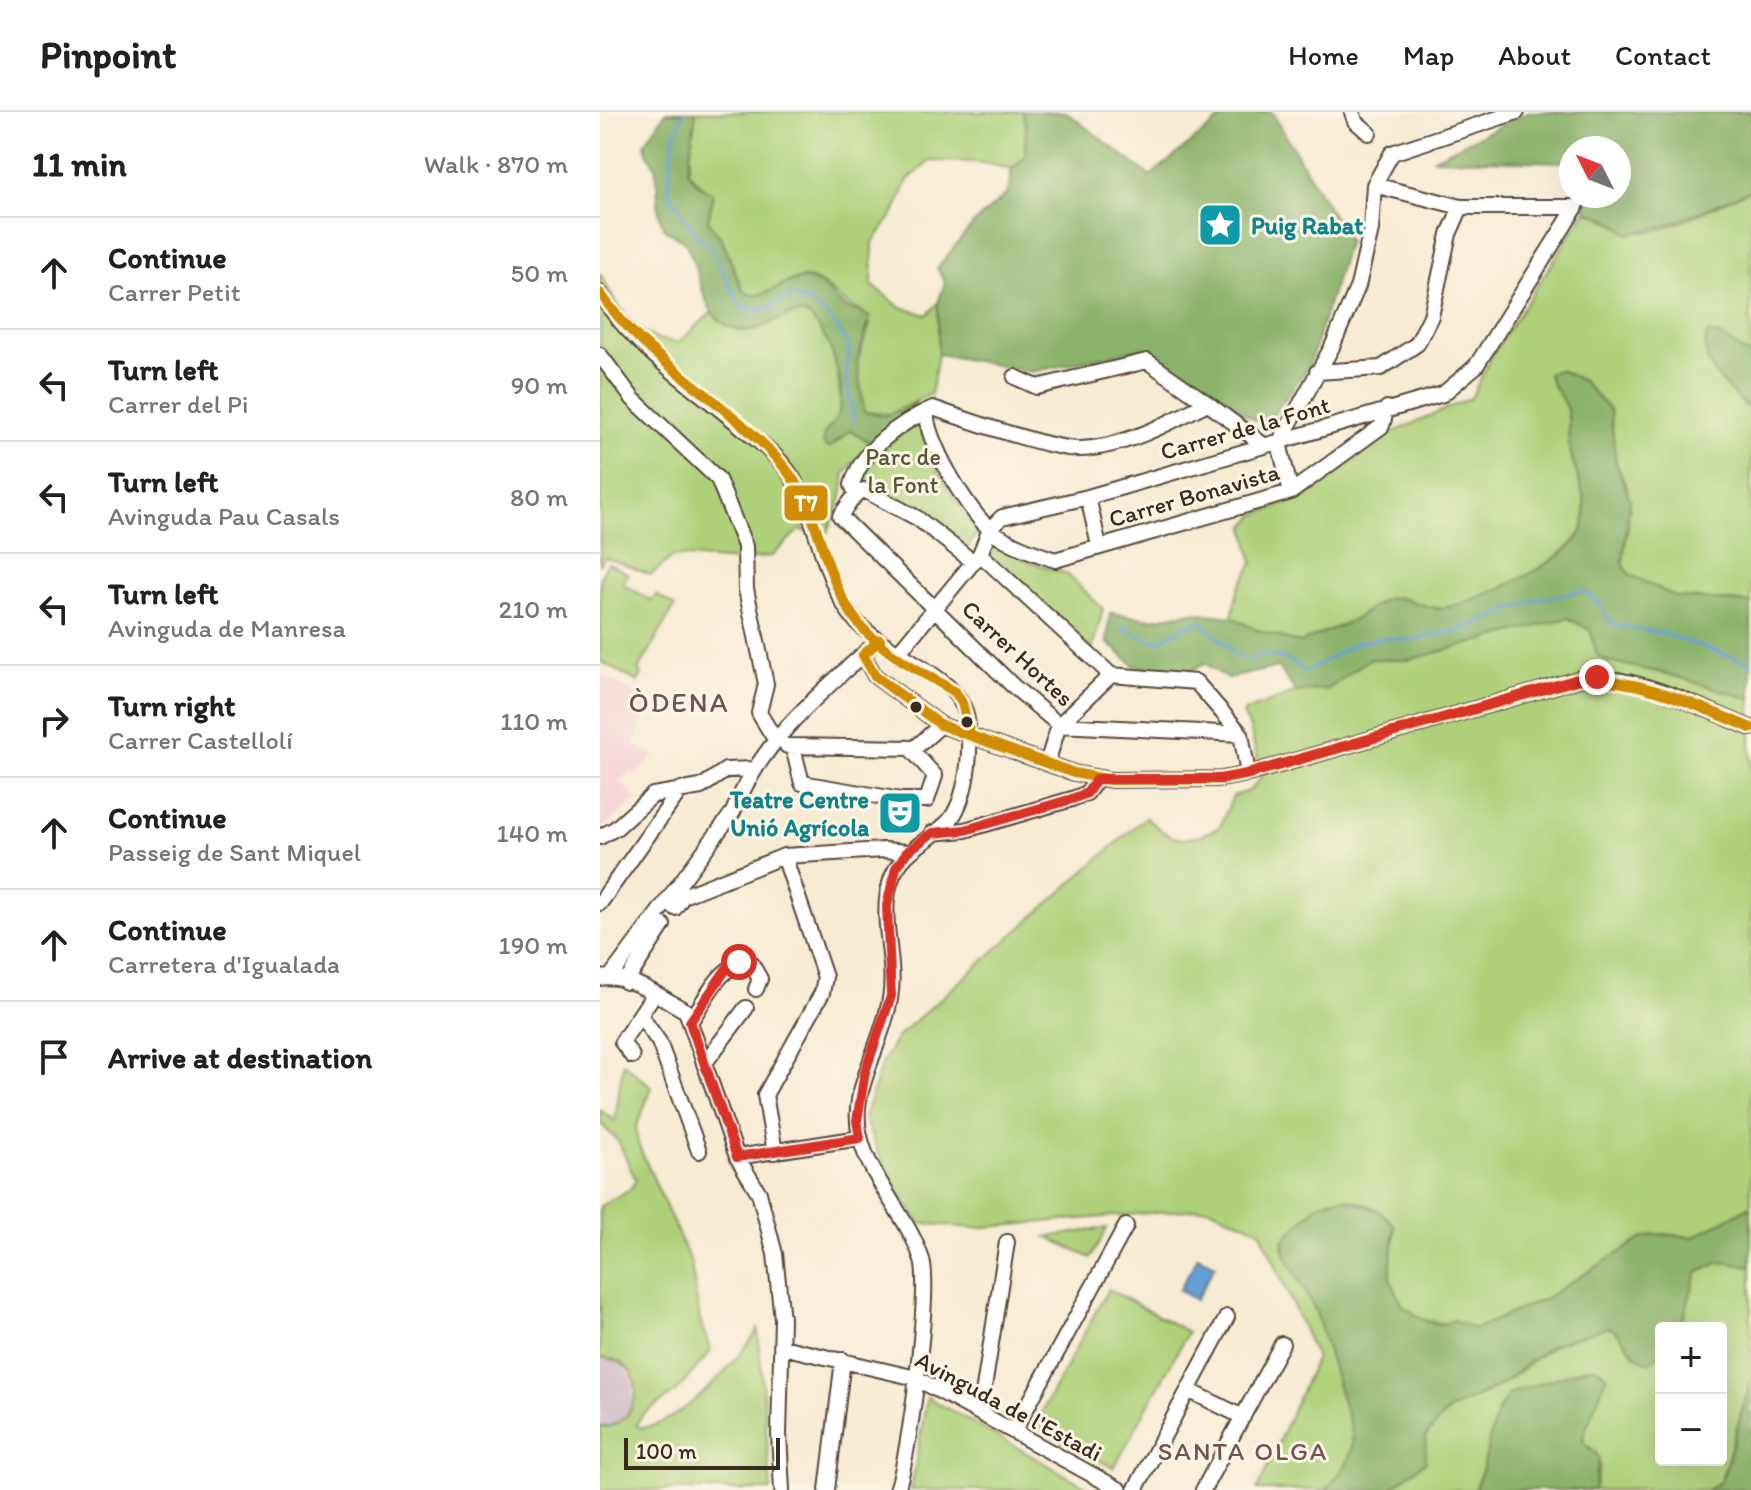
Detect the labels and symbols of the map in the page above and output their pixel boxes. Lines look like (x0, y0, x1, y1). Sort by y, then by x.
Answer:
north arrow (1559, 136, 1631, 208)
place icon: Puig Rabat (1196, 201, 1244, 249)
place label: Puig Rabat (1251, 211, 1363, 241)
street label: Carrer de la Font (1157, 390, 1333, 466)
park label: Parc de la Font (865, 442, 941, 499)
street label: Carrer Bonavista (1105, 457, 1283, 533)
line badge: T7 (783, 484, 829, 522)
text: T7 (793, 490, 818, 517)
street label: Carrer Hortes (956, 594, 1080, 712)
route end (1579, 659, 1615, 695)
district label: ÒDENA (628, 685, 730, 719)
unlabelled marker (908, 699, 924, 715)
unlabelled marker (959, 714, 975, 730)
place label: Teatre Centre Unió Agrícola (729, 785, 869, 843)
theatre icon: Teatre Centre Unió Agrícola (876, 789, 924, 837)
route start (721, 944, 757, 980)
street label: Avinguda de l'Estadi (911, 1345, 1107, 1467)
scale bar (624, 1434, 780, 1470)
district label: SANTA OLGA (1158, 1435, 1328, 1467)

